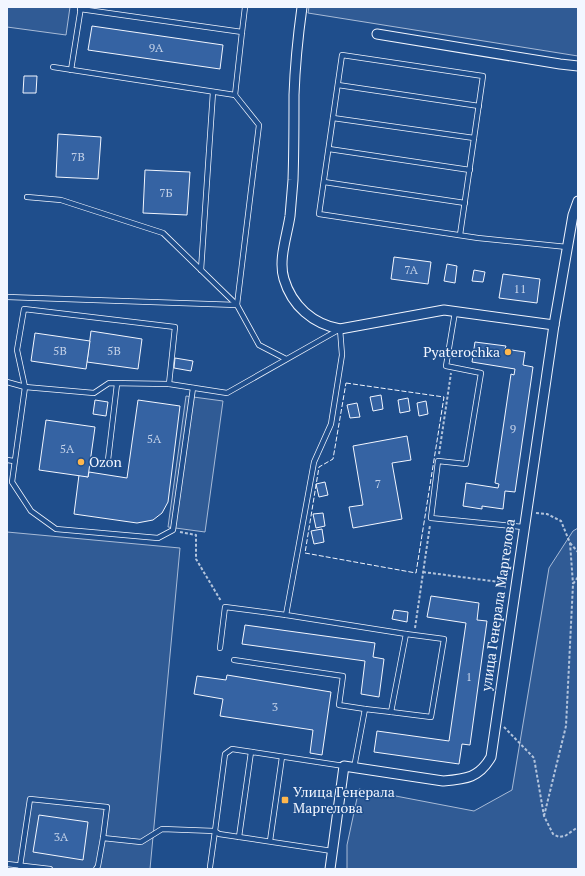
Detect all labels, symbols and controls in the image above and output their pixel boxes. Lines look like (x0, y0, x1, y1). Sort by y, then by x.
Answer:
house number: 9А (149, 40, 164, 55)
house number: 7В (71, 149, 85, 164)
house number: 7Б (159, 185, 173, 200)
house number: 7А (404, 262, 419, 277)
house number: 11 (514, 281, 526, 296)
place label: Pyaterochka (423, 342, 500, 361)
house number: 5В (53, 343, 67, 358)
house number: 5В (107, 343, 121, 358)
marker: Pyaterochka (503, 347, 513, 357)
house number: 9 (510, 421, 516, 436)
house number: 5А (147, 431, 162, 446)
house number: 5А (60, 441, 75, 456)
place label: Ozon (89, 452, 123, 471)
marker: Ozon (76, 457, 86, 467)
house number: 7 (375, 476, 381, 491)
street label: улица Генерала Маргелова (476, 518, 519, 693)
house number: 1 (466, 669, 472, 684)
house number: 3 (272, 699, 278, 714)
place label: Улица Генерала Маргелова (293, 782, 395, 817)
marker: Улица Генерала Маргелова (280, 795, 290, 805)
house number: 3А (54, 829, 69, 844)

